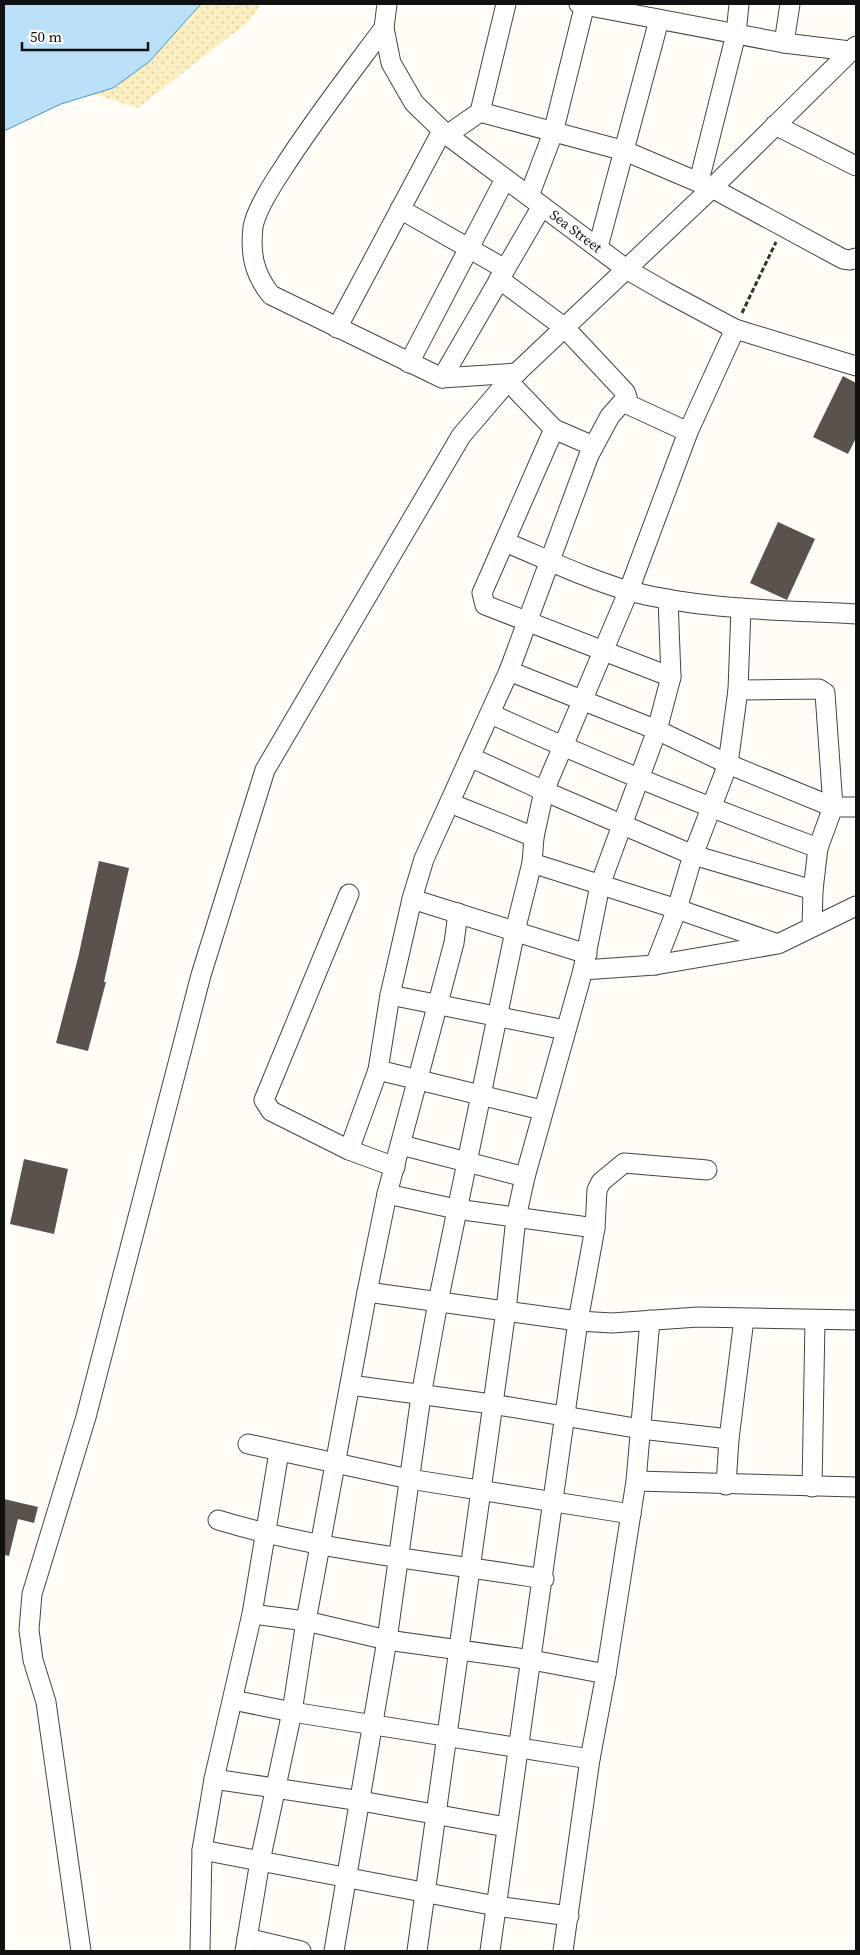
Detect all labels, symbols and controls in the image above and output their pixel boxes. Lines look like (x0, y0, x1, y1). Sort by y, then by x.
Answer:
scale bar (22, 20, 149, 52)
text: 50 m (30, 26, 62, 47)
street label: Sea Street (546, 205, 607, 258)

